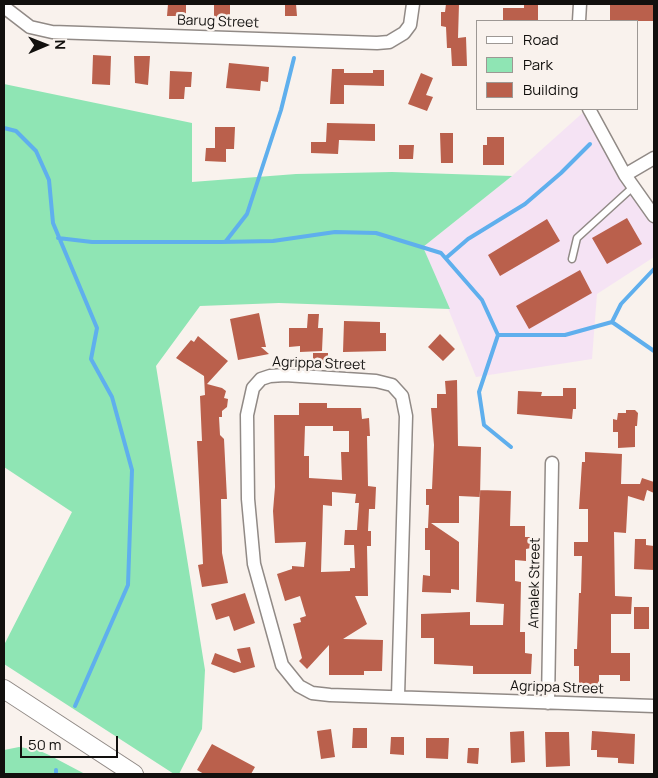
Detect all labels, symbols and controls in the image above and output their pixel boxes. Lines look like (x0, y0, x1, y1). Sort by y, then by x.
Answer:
street label: Barug Street (177, 12, 259, 32)
north arrow (20, 20, 70, 70)
legend (476, 20, 638, 110)
text: Road (523, 29, 559, 50)
text: N (51, 40, 70, 50)
text: Park (523, 54, 553, 75)
text: Building (523, 79, 578, 100)
street label: Agrippa Street (272, 354, 366, 374)
street label: Amalek Street (526, 537, 544, 629)
street label: Agrippa Street (510, 678, 604, 698)
scale bar (22, 726, 120, 758)
text: 50 m (28, 734, 62, 755)

